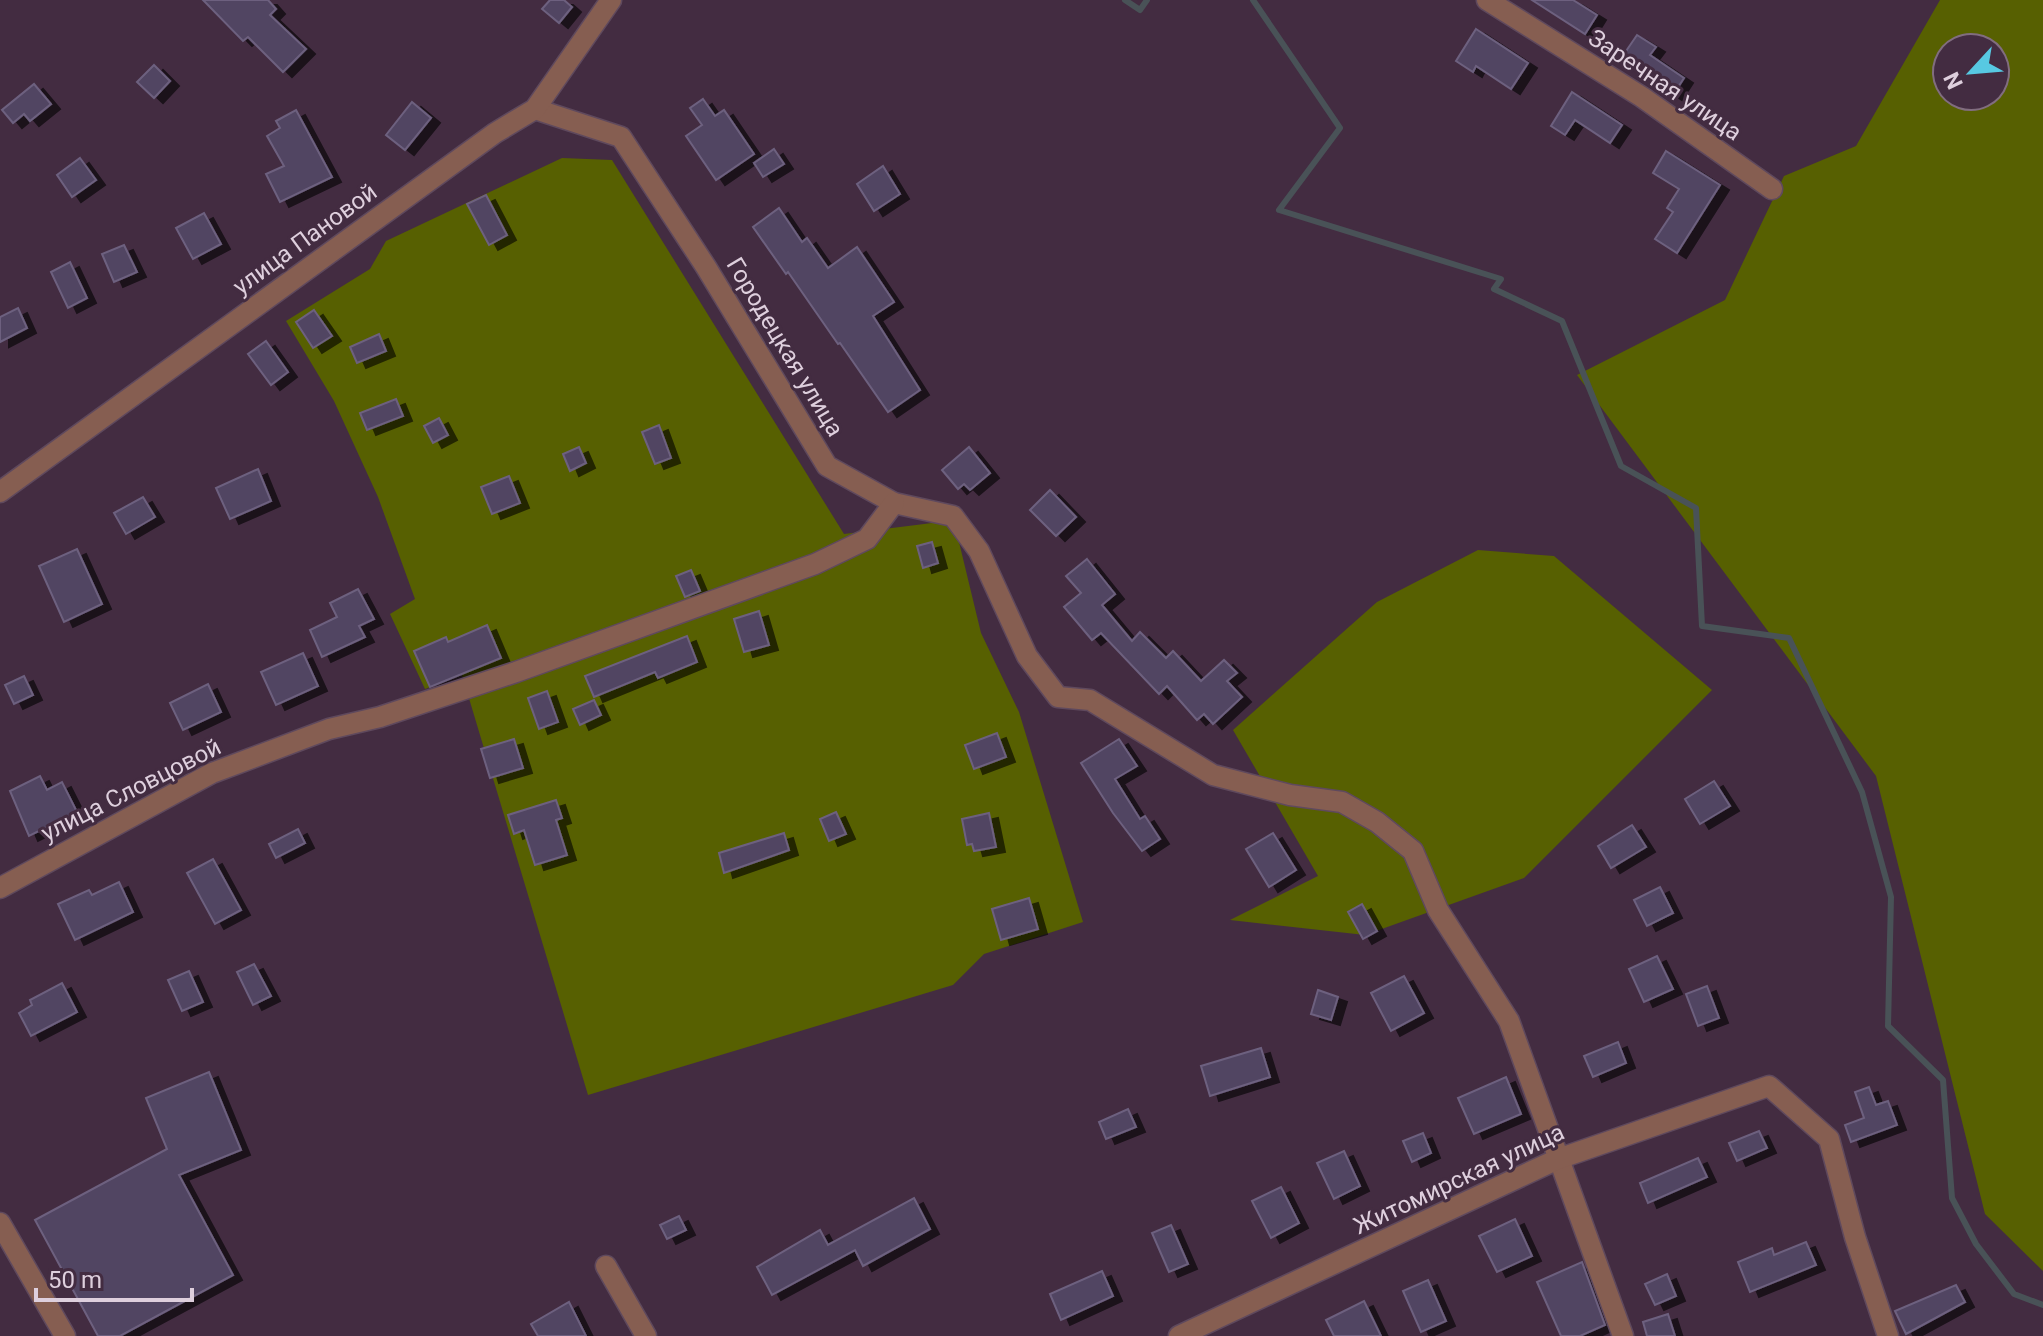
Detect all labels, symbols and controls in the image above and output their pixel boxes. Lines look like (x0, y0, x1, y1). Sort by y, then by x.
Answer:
street label: Заречная улица (1583, 23, 1747, 147)
north arrow (1931, 32, 2011, 112)
text: N (1939, 68, 1968, 93)
street label: улица Пановой (228, 177, 382, 301)
street label: Городецкая улица (721, 253, 849, 441)
street label: улица Словцовой (36, 733, 226, 847)
street label: Житомирская улица (1349, 1118, 1569, 1240)
scale bar (36, 1252, 192, 1302)
text: 50 m (48, 1266, 102, 1294)

